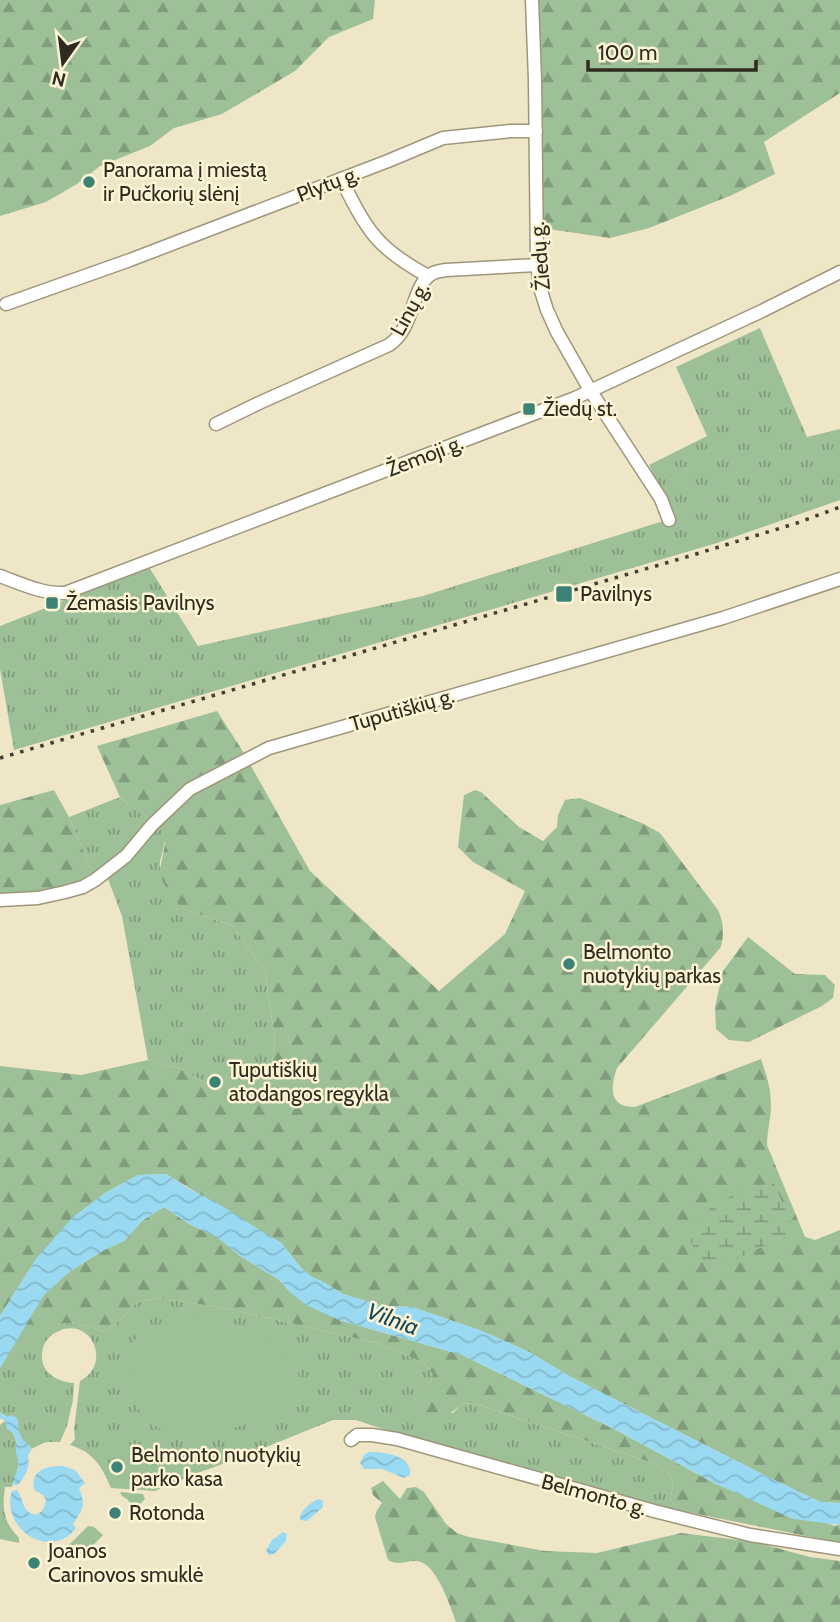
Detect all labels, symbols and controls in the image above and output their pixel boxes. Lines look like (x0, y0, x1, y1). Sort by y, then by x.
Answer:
north arrow (28, 28, 98, 98)
scale bar (588, 28, 756, 72)
text: 100 m (598, 40, 657, 65)
text: N (50, 66, 68, 92)
place label: Panorama į miestą ir Pučkorių slėnį (103, 157, 267, 206)
street label: Plytų g. (293, 160, 363, 207)
marker: Panorama į miestą ir Pučkorių slėnį (81, 174, 97, 190)
street label: Žiedų g. (523, 221, 555, 292)
street label: Linų g. (385, 278, 434, 340)
place label: Žiedų st. (543, 395, 617, 421)
marker: Žiedų st. (521, 401, 537, 417)
street label: Žemoji g. (383, 429, 467, 482)
place label: Pavilnys (580, 581, 652, 606)
marker: Pavilnys (554, 584, 574, 604)
place label: Žemasis Pavilnys (66, 589, 215, 615)
marker: Žemasis Pavilnys (44, 595, 60, 611)
street label: Tuputiškių g. (347, 683, 457, 736)
place label: Belmonto nuotykių parkas (583, 939, 721, 988)
marker: Belmonto nuotykių parkas (561, 956, 577, 972)
place label: Tuputiškių atodangos regykla (229, 1057, 389, 1106)
marker: Tuputiškių atodangos regykla (207, 1074, 223, 1090)
water label: Vilnia (363, 1297, 423, 1341)
place label: Belmonto nuotykių parko kasa (131, 1442, 301, 1491)
marker: Belmonto nuotykių parko kasa (109, 1459, 125, 1475)
street label: Belmonto g. (539, 1468, 649, 1521)
place label: Rotonda (129, 1500, 205, 1525)
marker: Rotonda (107, 1505, 123, 1521)
place label: Joanos Carinovos smuklė (47, 1538, 204, 1587)
marker: Joanos Carinovos smuklė (26, 1555, 42, 1571)

